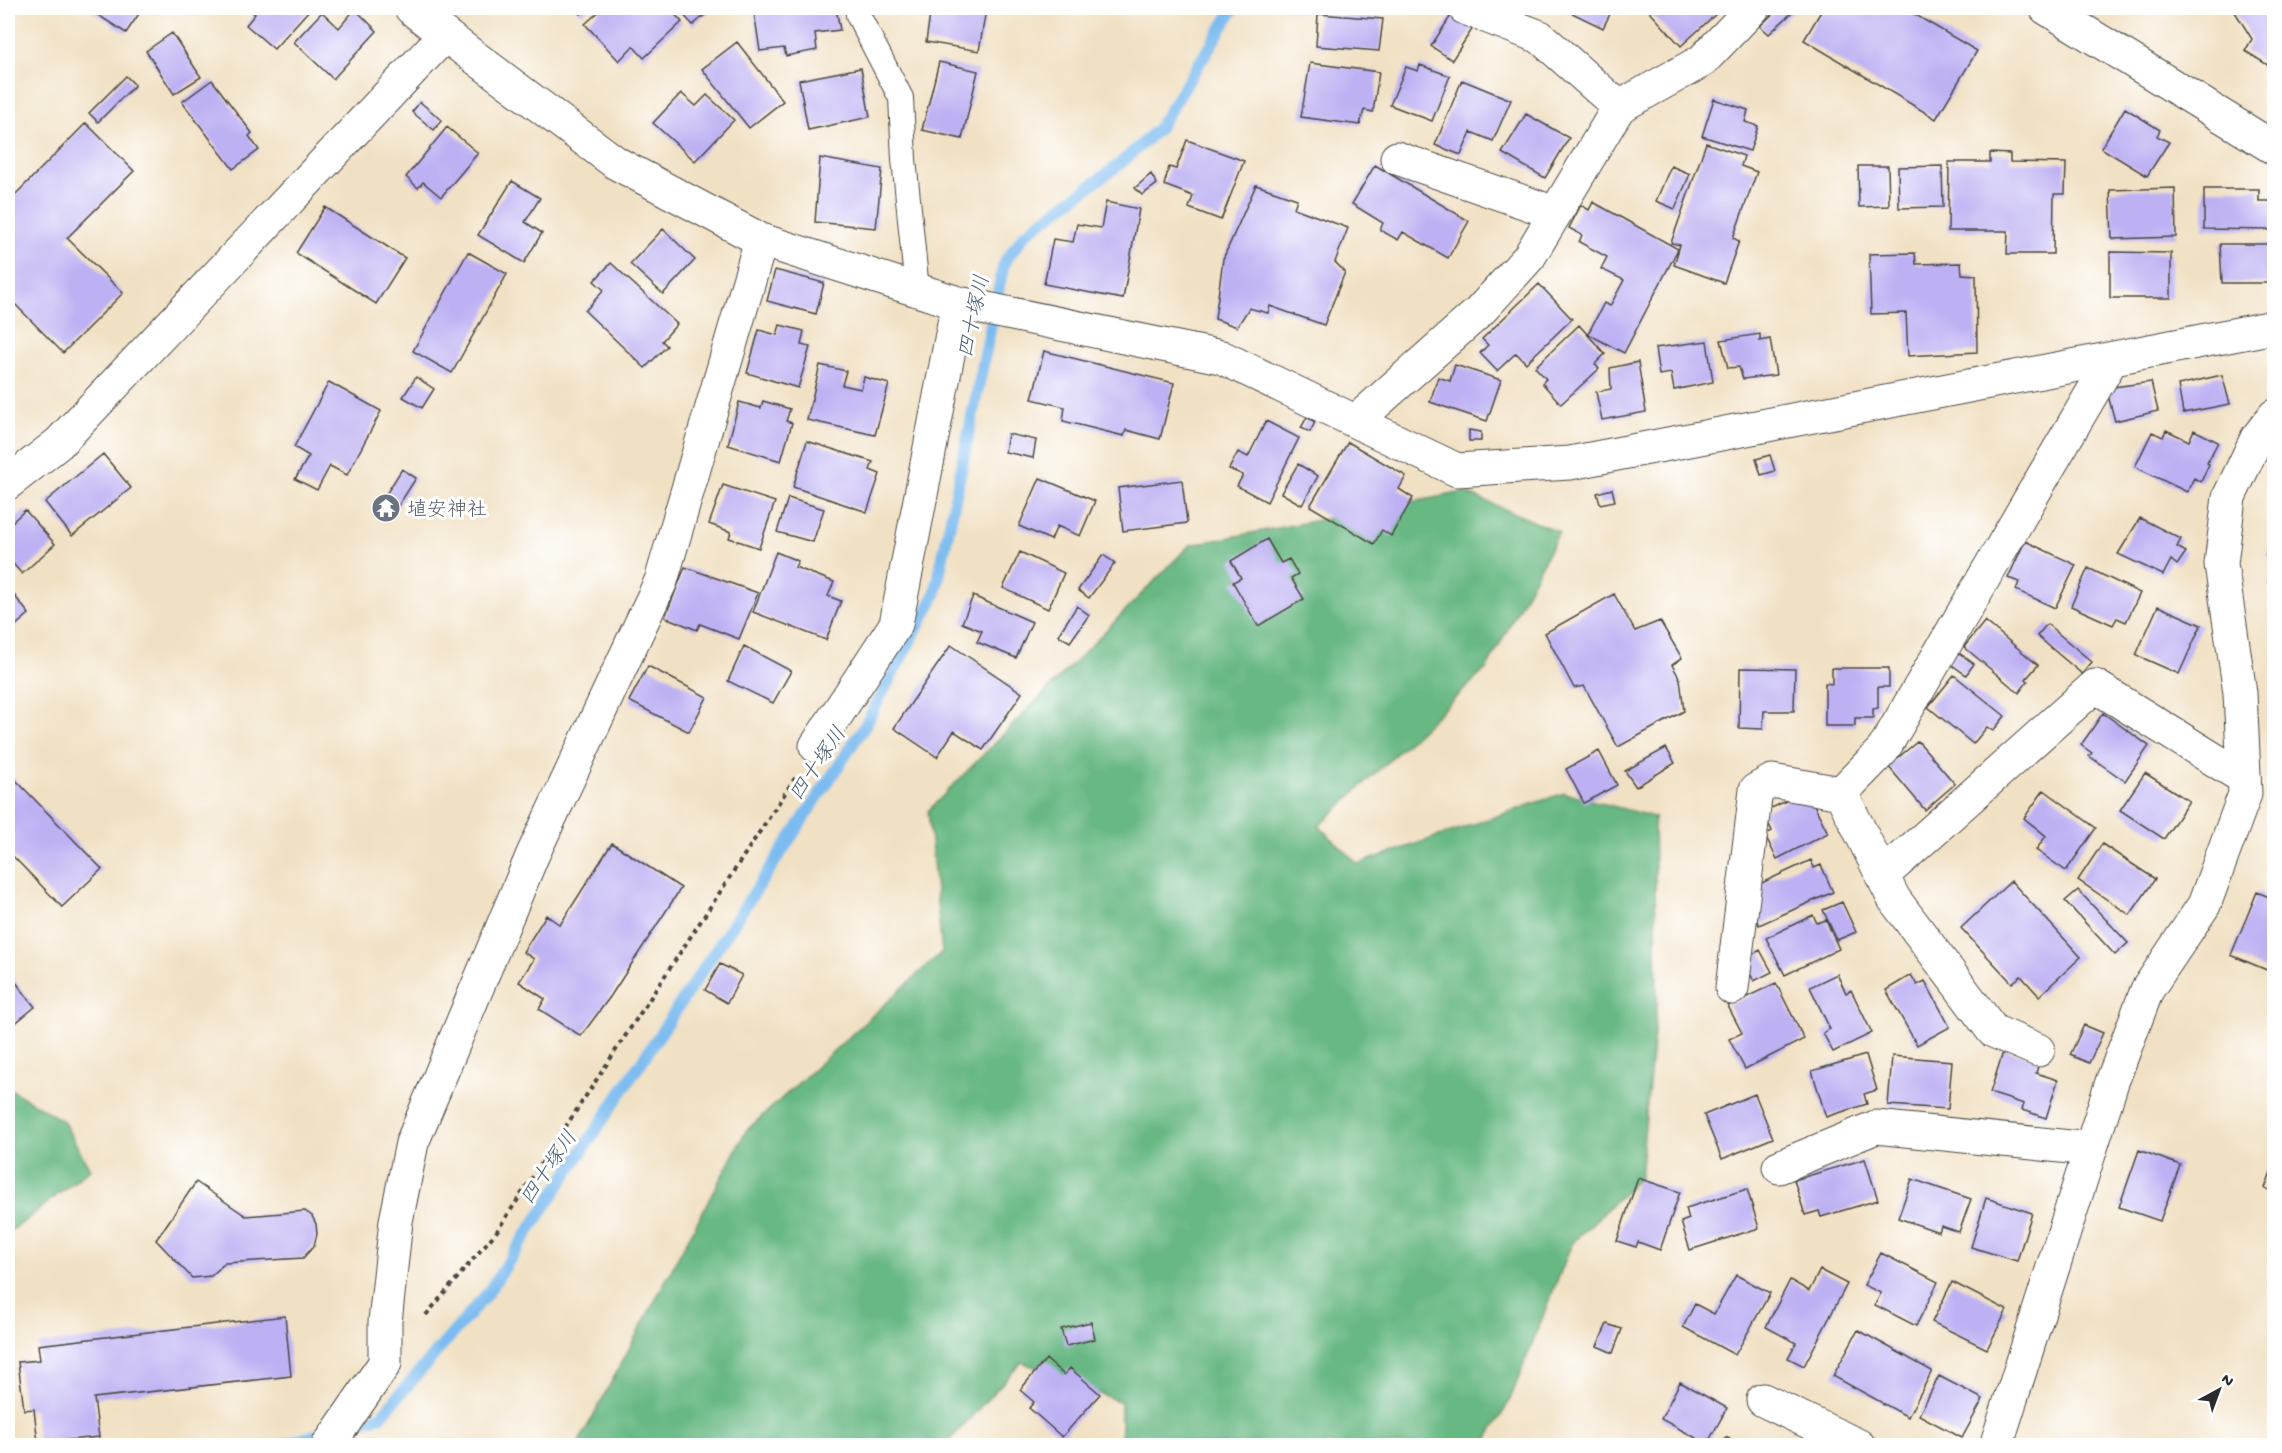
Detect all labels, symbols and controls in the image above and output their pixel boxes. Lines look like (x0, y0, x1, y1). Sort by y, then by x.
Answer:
water label: 四十塚川 (954, 273, 997, 360)
temple icon: 埴安神社 (370, 492, 402, 524)
place label: 埴安神社 (407, 498, 487, 523)
water label: 四十塚川 (785, 723, 854, 807)
water label: 四十塚川 (516, 1127, 585, 1211)
north arrow (2189, 1360, 2249, 1420)
text: N (2216, 1371, 2237, 1392)

